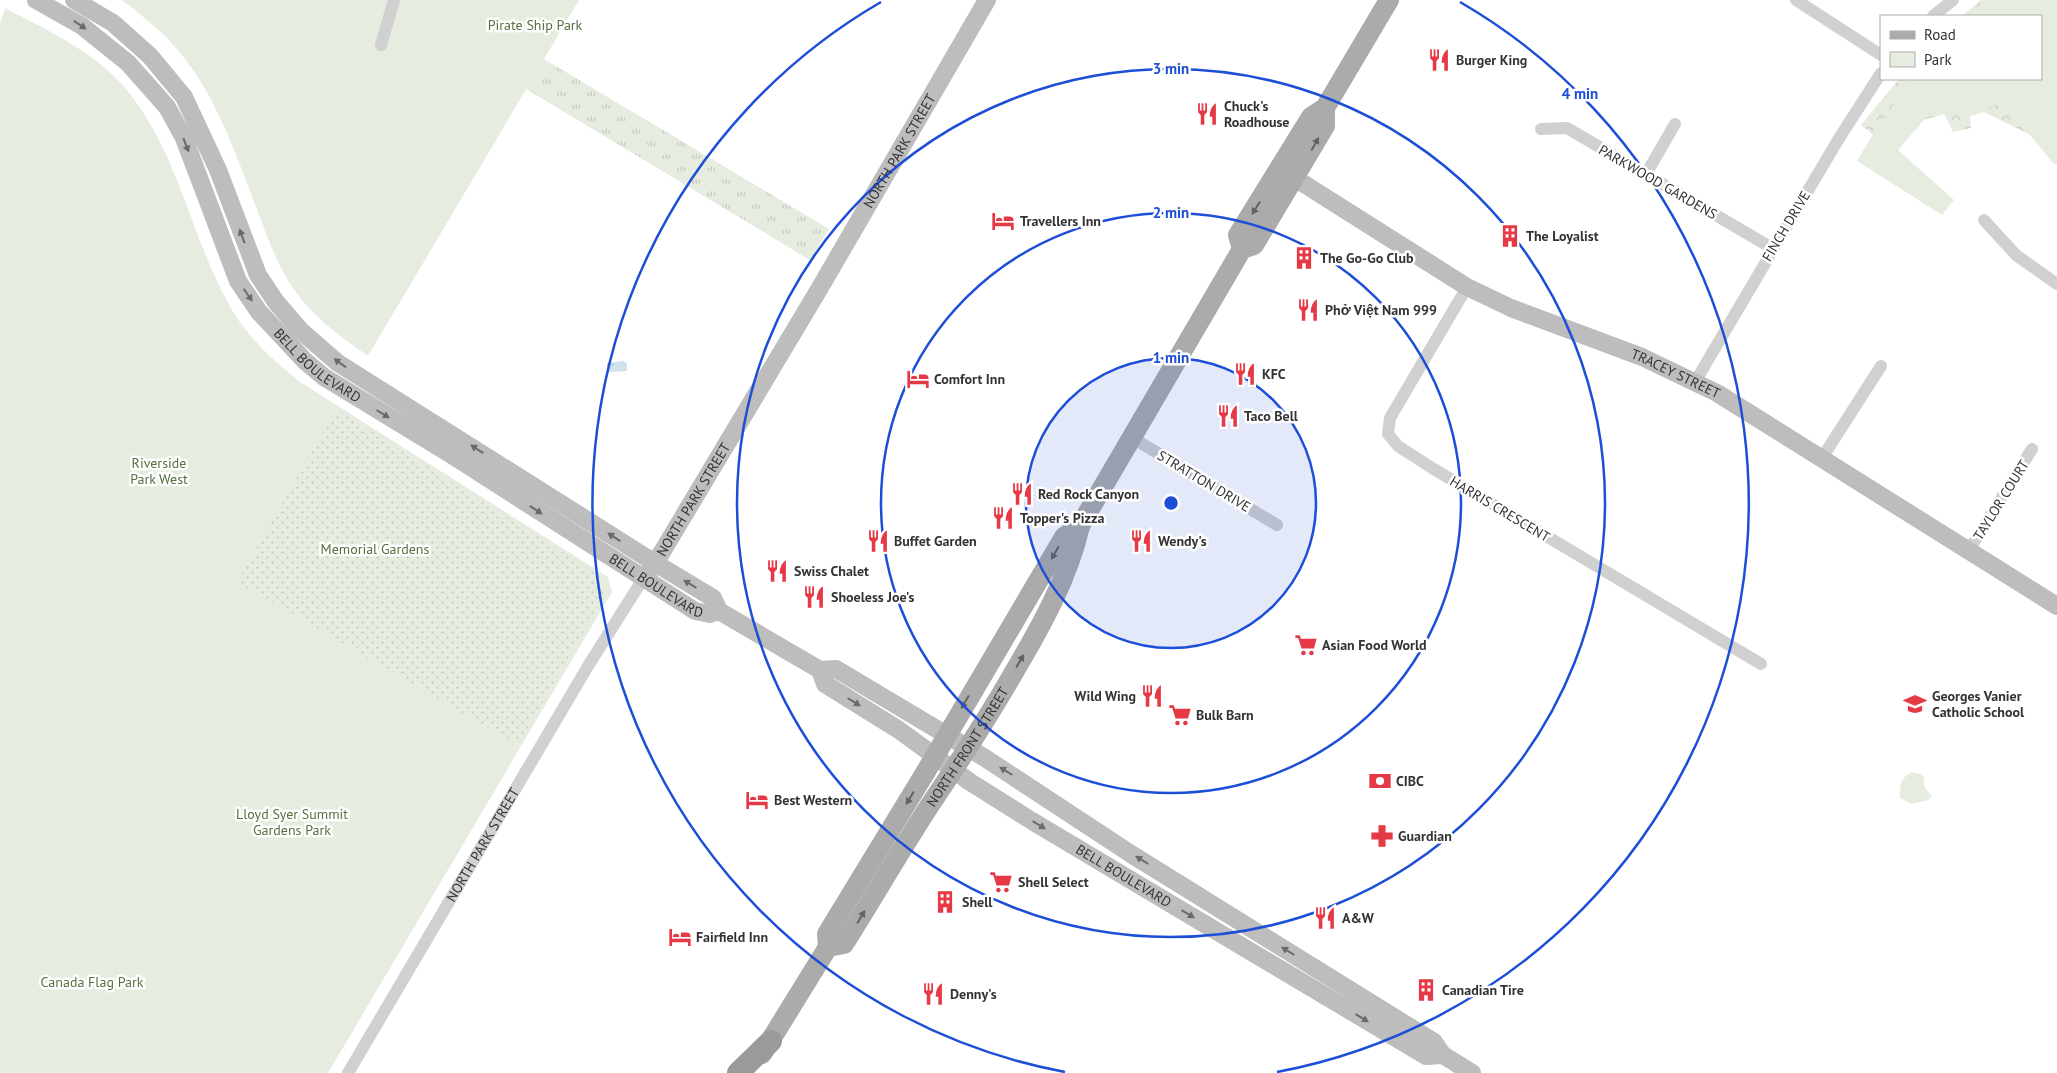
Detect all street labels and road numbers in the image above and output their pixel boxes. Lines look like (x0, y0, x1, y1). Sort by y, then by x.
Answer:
street label: NORTH PARK STREET (859, 90, 940, 211)
street label: PARKWOOD GARDENS (1595, 141, 1721, 223)
street label: FINCH DRIVE (1758, 188, 1814, 264)
street label: BELL BOULEVARD (270, 325, 364, 406)
street label: TRACEY STREET (1629, 345, 1723, 402)
street label: NORTH PARK STREET (653, 439, 734, 560)
street label: STRATTON DRIVE (1154, 446, 1254, 516)
street label: TAYLOR COURT (1969, 456, 2033, 544)
street label: HARRIS CRESCENT (1447, 472, 1553, 546)
street label: BELL BOULEVARD (606, 549, 705, 621)
street label: NORTH FRONT STREET (922, 683, 1013, 810)
street label: NORTH PARK STREET (442, 784, 523, 905)
street label: BELL BOULEVARD (1073, 840, 1175, 911)

